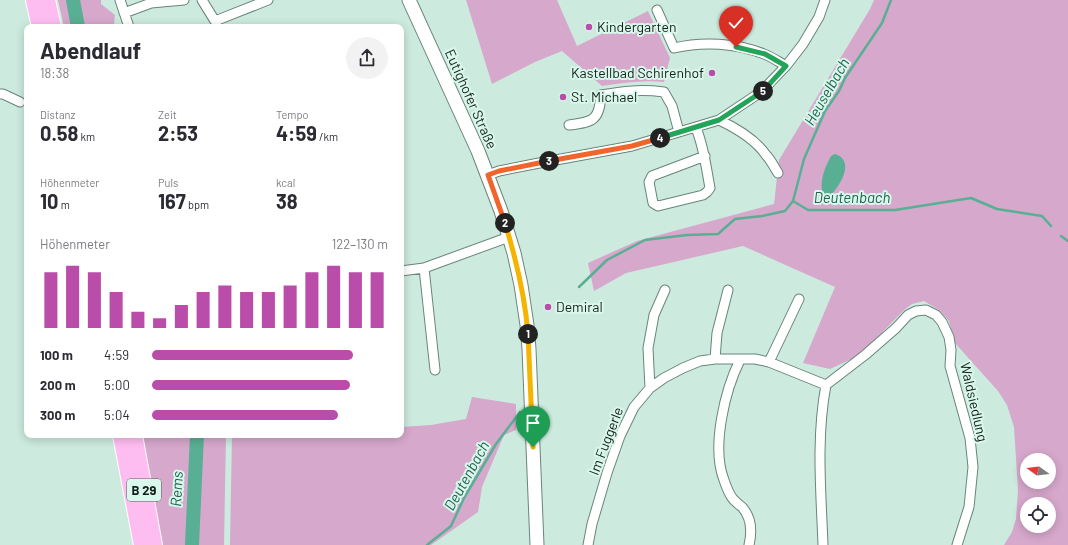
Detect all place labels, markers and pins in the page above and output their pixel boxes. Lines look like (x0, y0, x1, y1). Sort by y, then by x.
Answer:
pin (719, 6, 753, 47)
place label: Kindergarten (597, 18, 676, 35)
marker: Kindergarten (584, 22, 594, 32)
place label: Kastellbad Schirenhof (571, 64, 704, 81)
marker: Kastellbad Schirenhof (707, 68, 717, 78)
pin: 5 (753, 81, 773, 101)
place label: St. Michael (571, 88, 637, 105)
marker: St. Michael (558, 92, 568, 102)
pin: 4 (650, 128, 670, 148)
pin: 3 (539, 151, 559, 171)
pin: 2 (495, 213, 515, 233)
place label: Demiral (556, 298, 603, 315)
marker: Demiral (543, 302, 553, 312)
pin: 1 (518, 324, 538, 344)
pin (516, 406, 550, 447)

